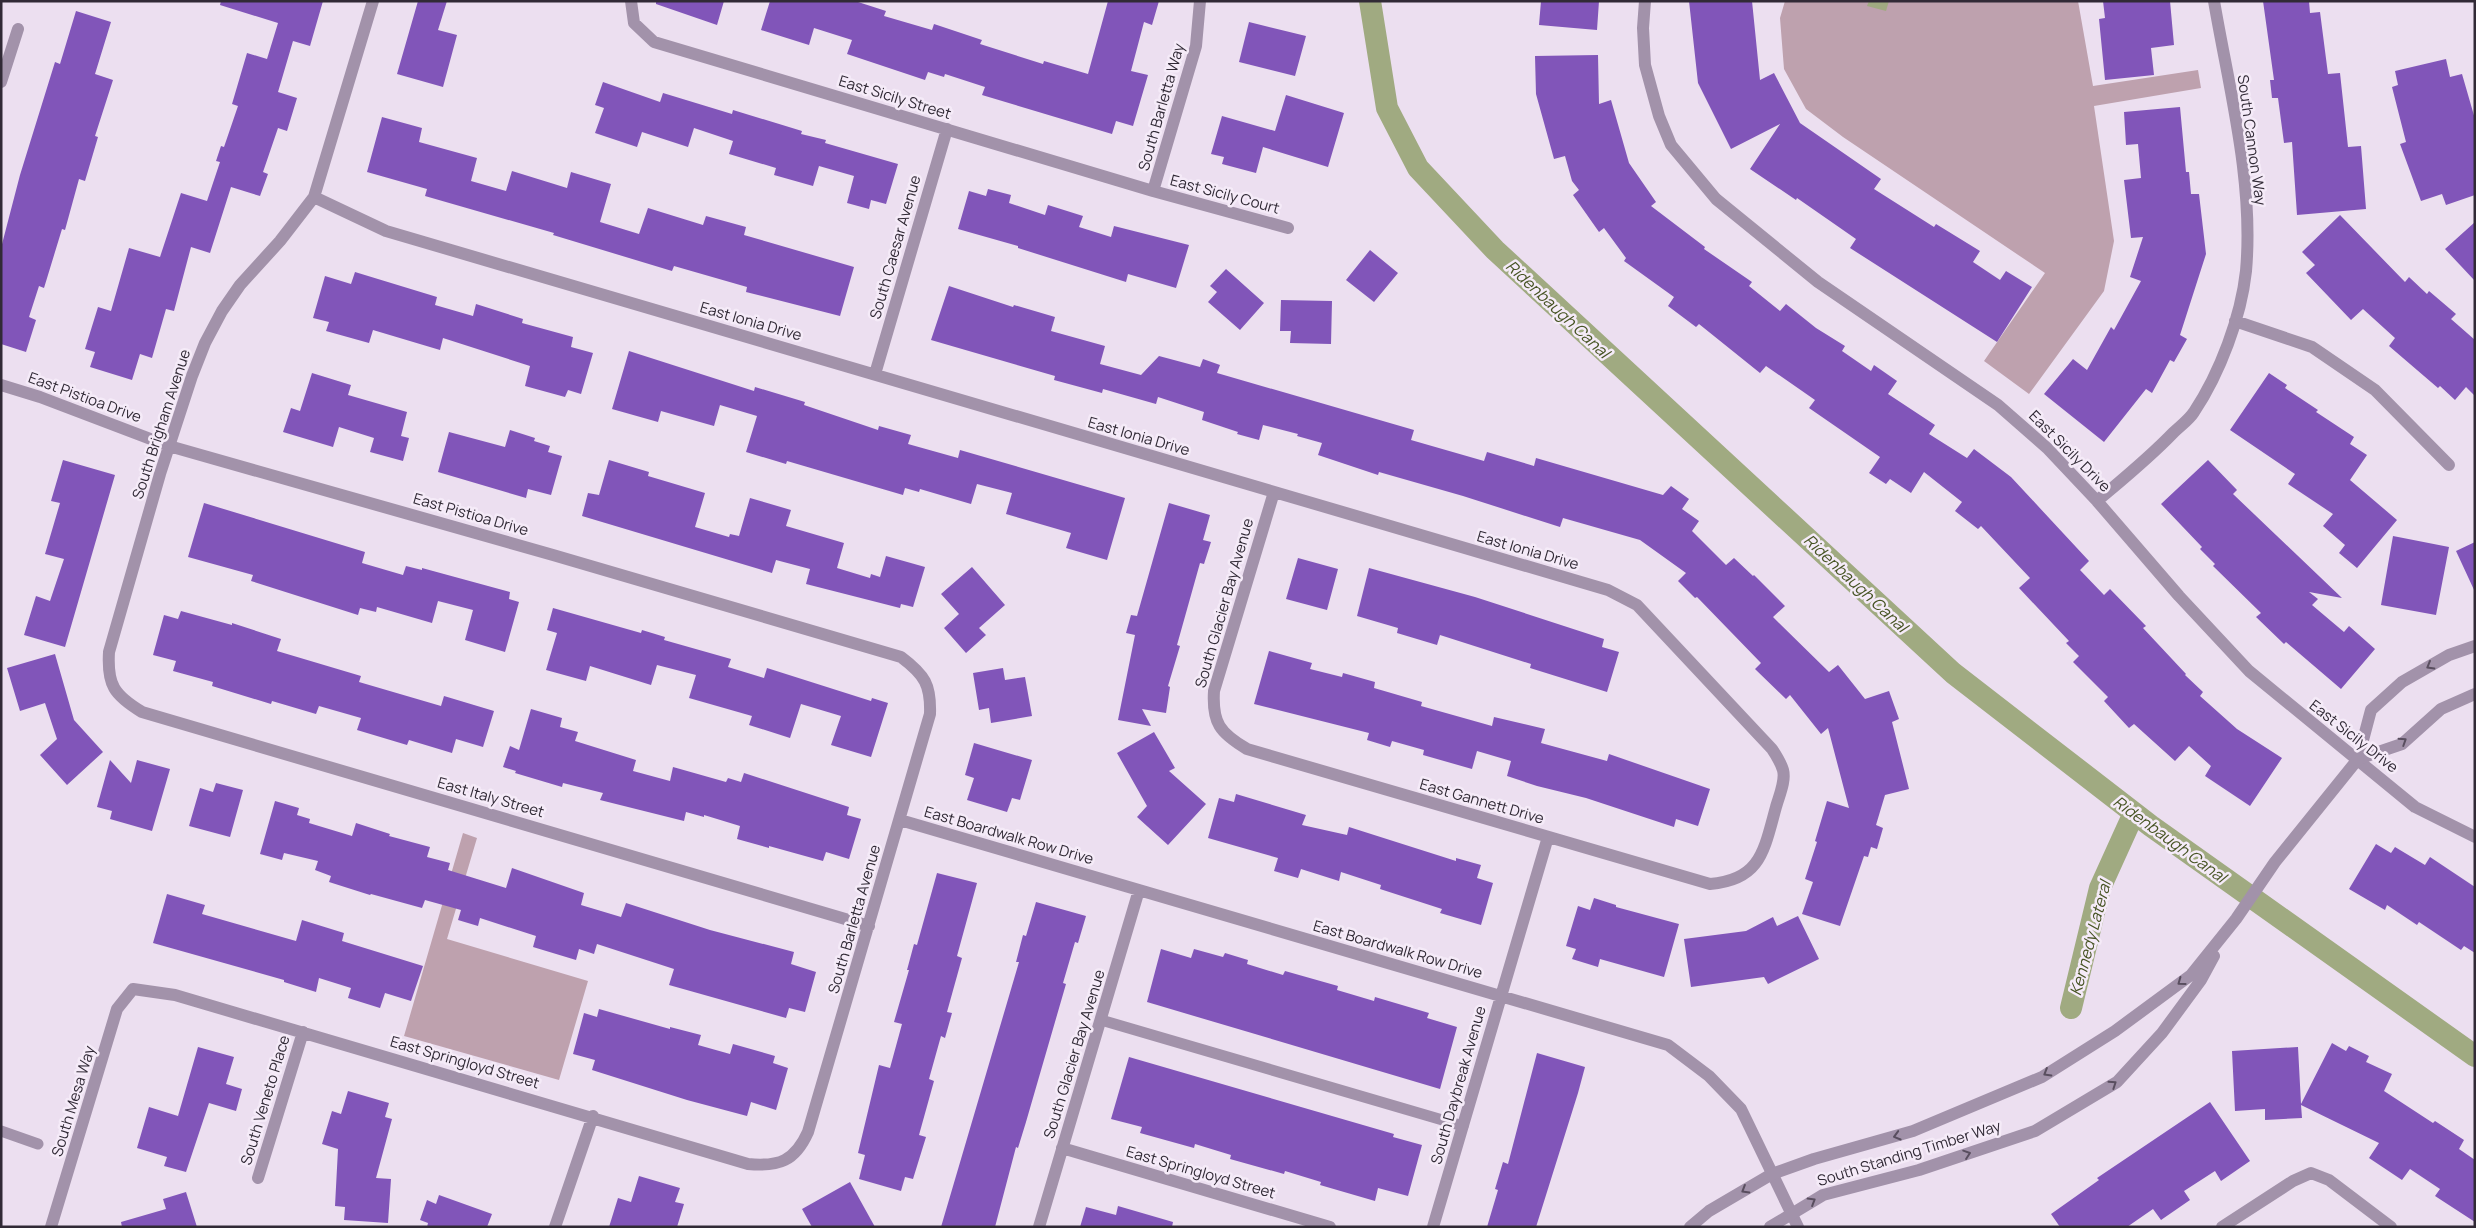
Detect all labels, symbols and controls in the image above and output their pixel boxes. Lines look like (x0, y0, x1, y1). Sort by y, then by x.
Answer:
street label: South Barletta Way (1133, 41, 1189, 173)
street label: East Sicily Street (836, 70, 954, 124)
street label: South Cannon Way (2232, 73, 2272, 207)
street label: East Sicily Court (1168, 169, 1282, 219)
street label: South Caesar Avenue (864, 172, 926, 321)
water label: Ridenbaugh Canal (1501, 255, 1616, 364)
street label: East Ionia Drive (698, 296, 805, 346)
street label: South Brigham Avenue (127, 346, 195, 502)
street label: East Pistioa Drive (25, 367, 145, 427)
street label: East Sicily Drive (2025, 406, 2116, 497)
street label: East Ionia Drive (1086, 411, 1193, 461)
street label: East Pistioa Drive (411, 488, 531, 541)
street label: South Glacier Bay Avenue (1190, 516, 1258, 690)
street label: East Ionia Drive (1475, 525, 1582, 575)
water label: Ridenbaugh Canal (1799, 529, 1914, 638)
one-way arrow (2427, 659, 2436, 669)
street label: East Sicily Drive (2305, 695, 2403, 778)
one-way arrow (2397, 738, 2406, 747)
street label: East Italy Street (435, 772, 547, 822)
street label: East Gannett Drive (1417, 773, 1547, 829)
water label: Ridenbaugh Canal (2109, 791, 2233, 889)
street label: East Boardwalk Row Drive (922, 801, 1096, 869)
street label: South Barletta Avenue (823, 842, 885, 996)
water label: Kennedy Lateral (2064, 876, 2116, 998)
street label: East Boardwalk Row Drive (1311, 915, 1485, 983)
street label: South Glacier Bay Avenue (1038, 967, 1110, 1141)
one-way arrow (2177, 976, 2187, 985)
street label: South Daybreak Avenue (1425, 1003, 1491, 1167)
street label: East Springloyd Street (388, 1031, 542, 1093)
street label: South Veneto Place (235, 1032, 295, 1167)
street label: South Mesa Way (46, 1043, 100, 1159)
one-way arrow (2043, 1067, 2052, 1077)
one-way arrow (2107, 1081, 2116, 1090)
street label: South Standing Timber Way (1815, 1115, 2003, 1191)
one-way arrow (1894, 1130, 1902, 1140)
street label: East Springloyd Street (1124, 1141, 1278, 1203)
one-way arrow (1962, 1150, 1971, 1160)
one-way arrow (1741, 1184, 1750, 1194)
one-way arrow (1806, 1197, 1815, 1207)

